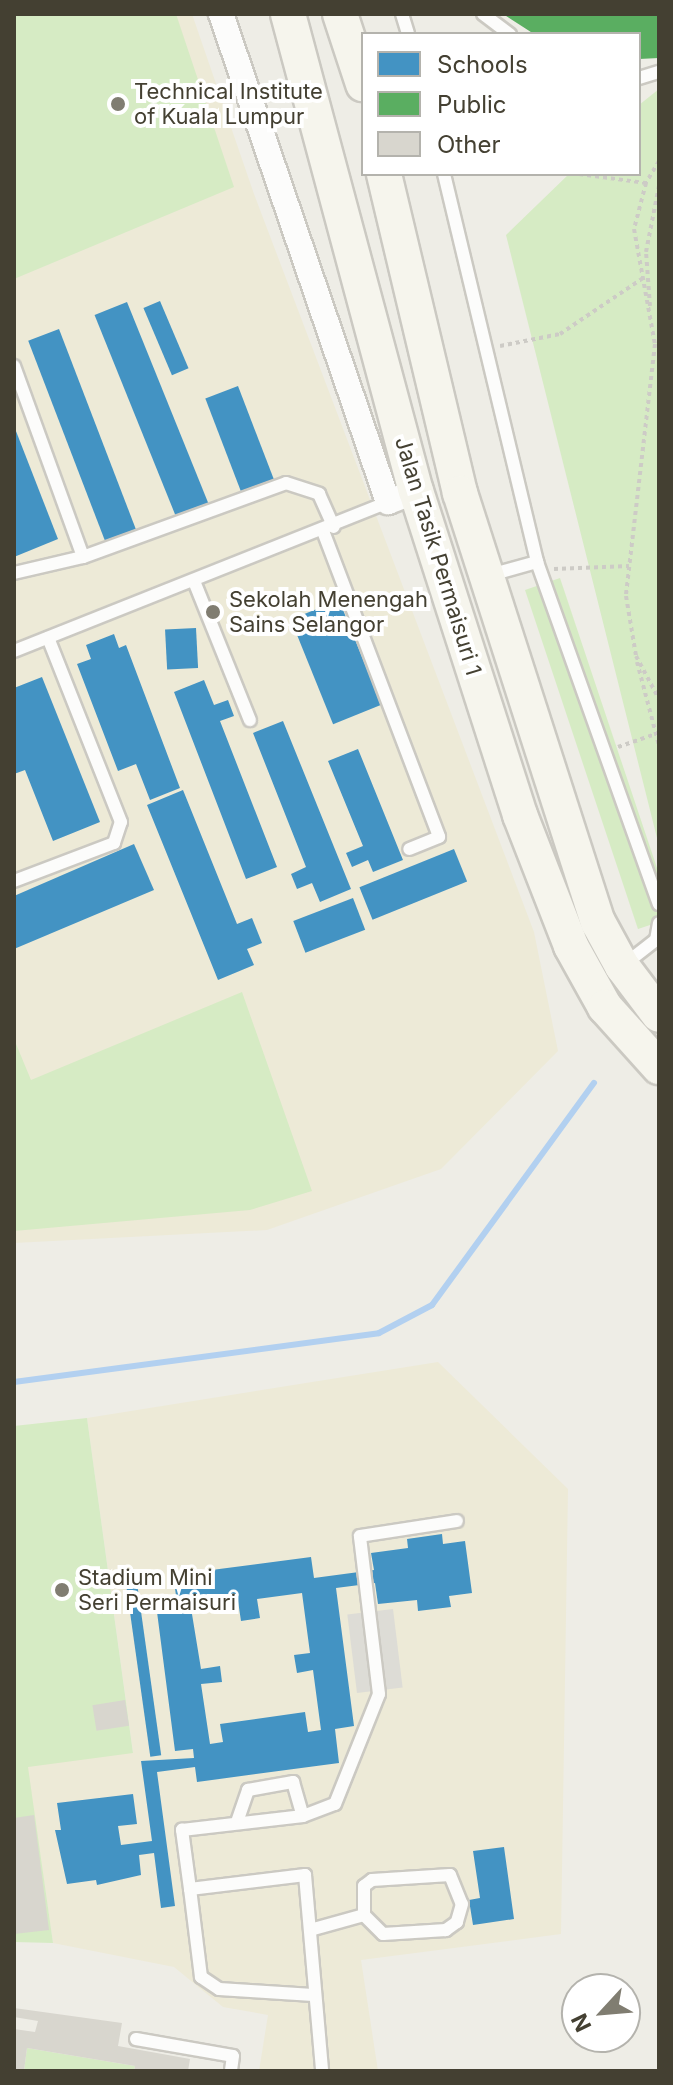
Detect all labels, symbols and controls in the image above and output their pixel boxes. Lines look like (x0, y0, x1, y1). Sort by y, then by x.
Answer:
legend (361, 32, 641, 176)
text: Schools (437, 50, 528, 79)
place label: Technical Institute of Kuala Lumpur (134, 78, 323, 130)
text: Public (437, 90, 507, 119)
marker: Technical Institute of Kuala Lumpur (109, 95, 127, 113)
text: Other (437, 130, 500, 159)
street label: Jalan Tasik Permaisuri 1 (389, 434, 487, 678)
place label: Sekolah Menengah Sains Selangor (229, 586, 428, 638)
marker: Sekolah Menengah Sains Selangor (204, 603, 222, 621)
place label: Stadium Mini Seri Permaisuri (78, 1564, 236, 1616)
marker: Stadium Mini Seri Permaisuri (53, 1581, 71, 1599)
north arrow (561, 1973, 641, 2053)
text: N (566, 2009, 597, 2036)

